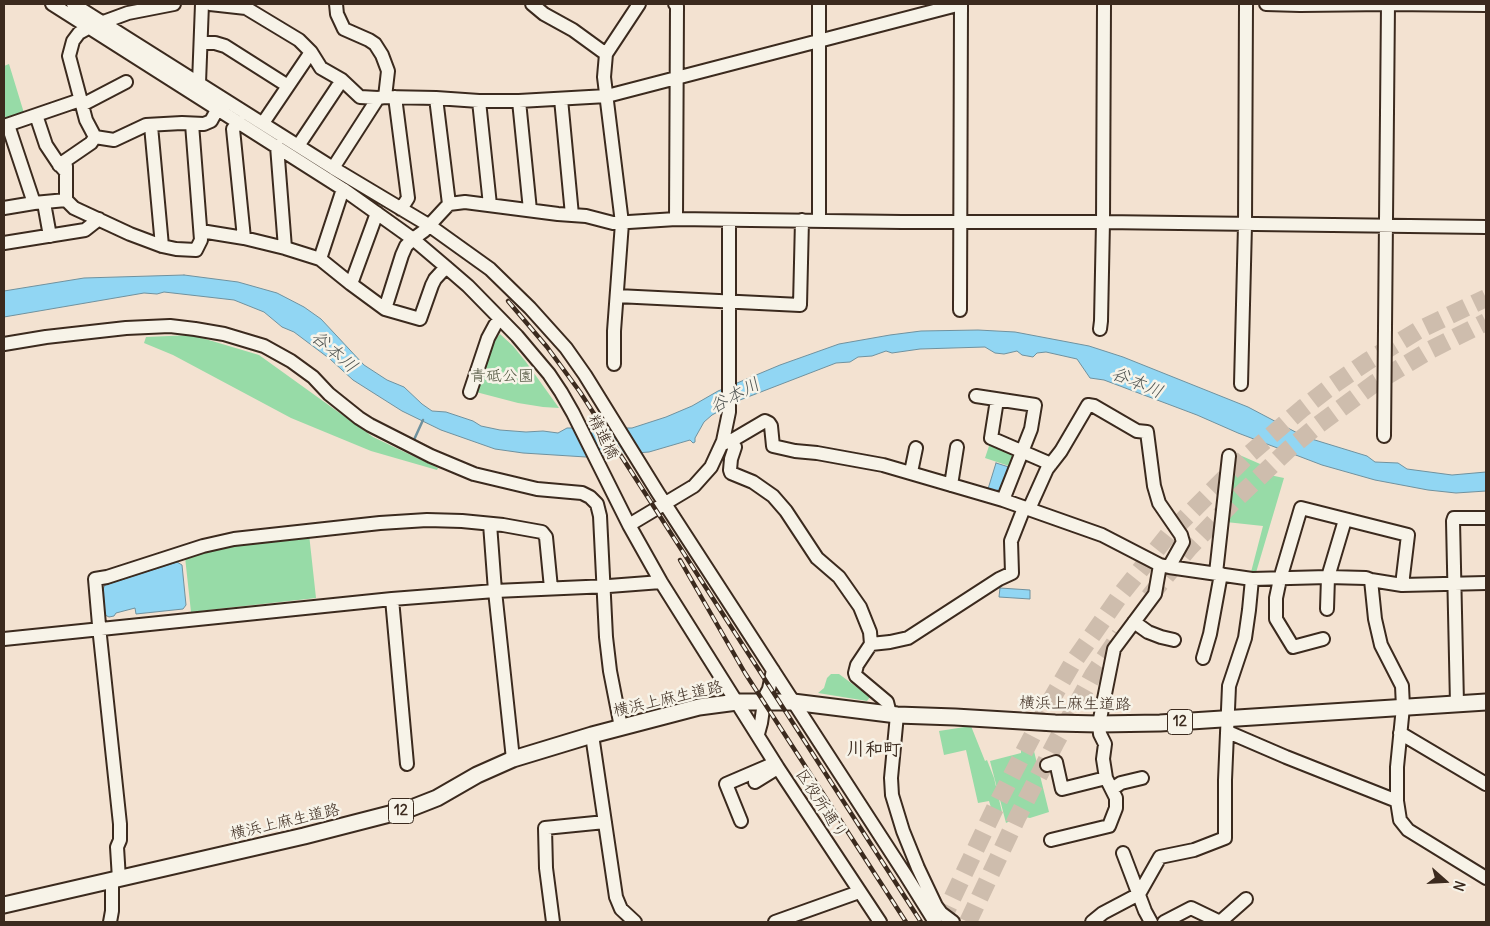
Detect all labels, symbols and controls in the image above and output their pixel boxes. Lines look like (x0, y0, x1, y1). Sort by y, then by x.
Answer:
water label: 谷本川 (307, 326, 361, 378)
water label: 谷本川 (1108, 363, 1166, 403)
park label: 青砥公園 (470, 366, 534, 386)
water label: 谷本川 (706, 374, 764, 418)
street label: 精進橋 (584, 411, 622, 463)
street label: 横浜上麻生道路 (611, 677, 725, 721)
street label: 横浜上麻生道路 (1019, 693, 1131, 715)
road number: 12 (1168, 710, 1192, 734)
district label: 川和町 (847, 739, 901, 761)
street label: 区役所通り (791, 765, 851, 843)
road number: 12 (388, 798, 414, 824)
street label: 横浜上麻生道路 (228, 800, 342, 844)
north arrow (1420, 856, 1470, 906)
text: N (1449, 878, 1469, 893)

